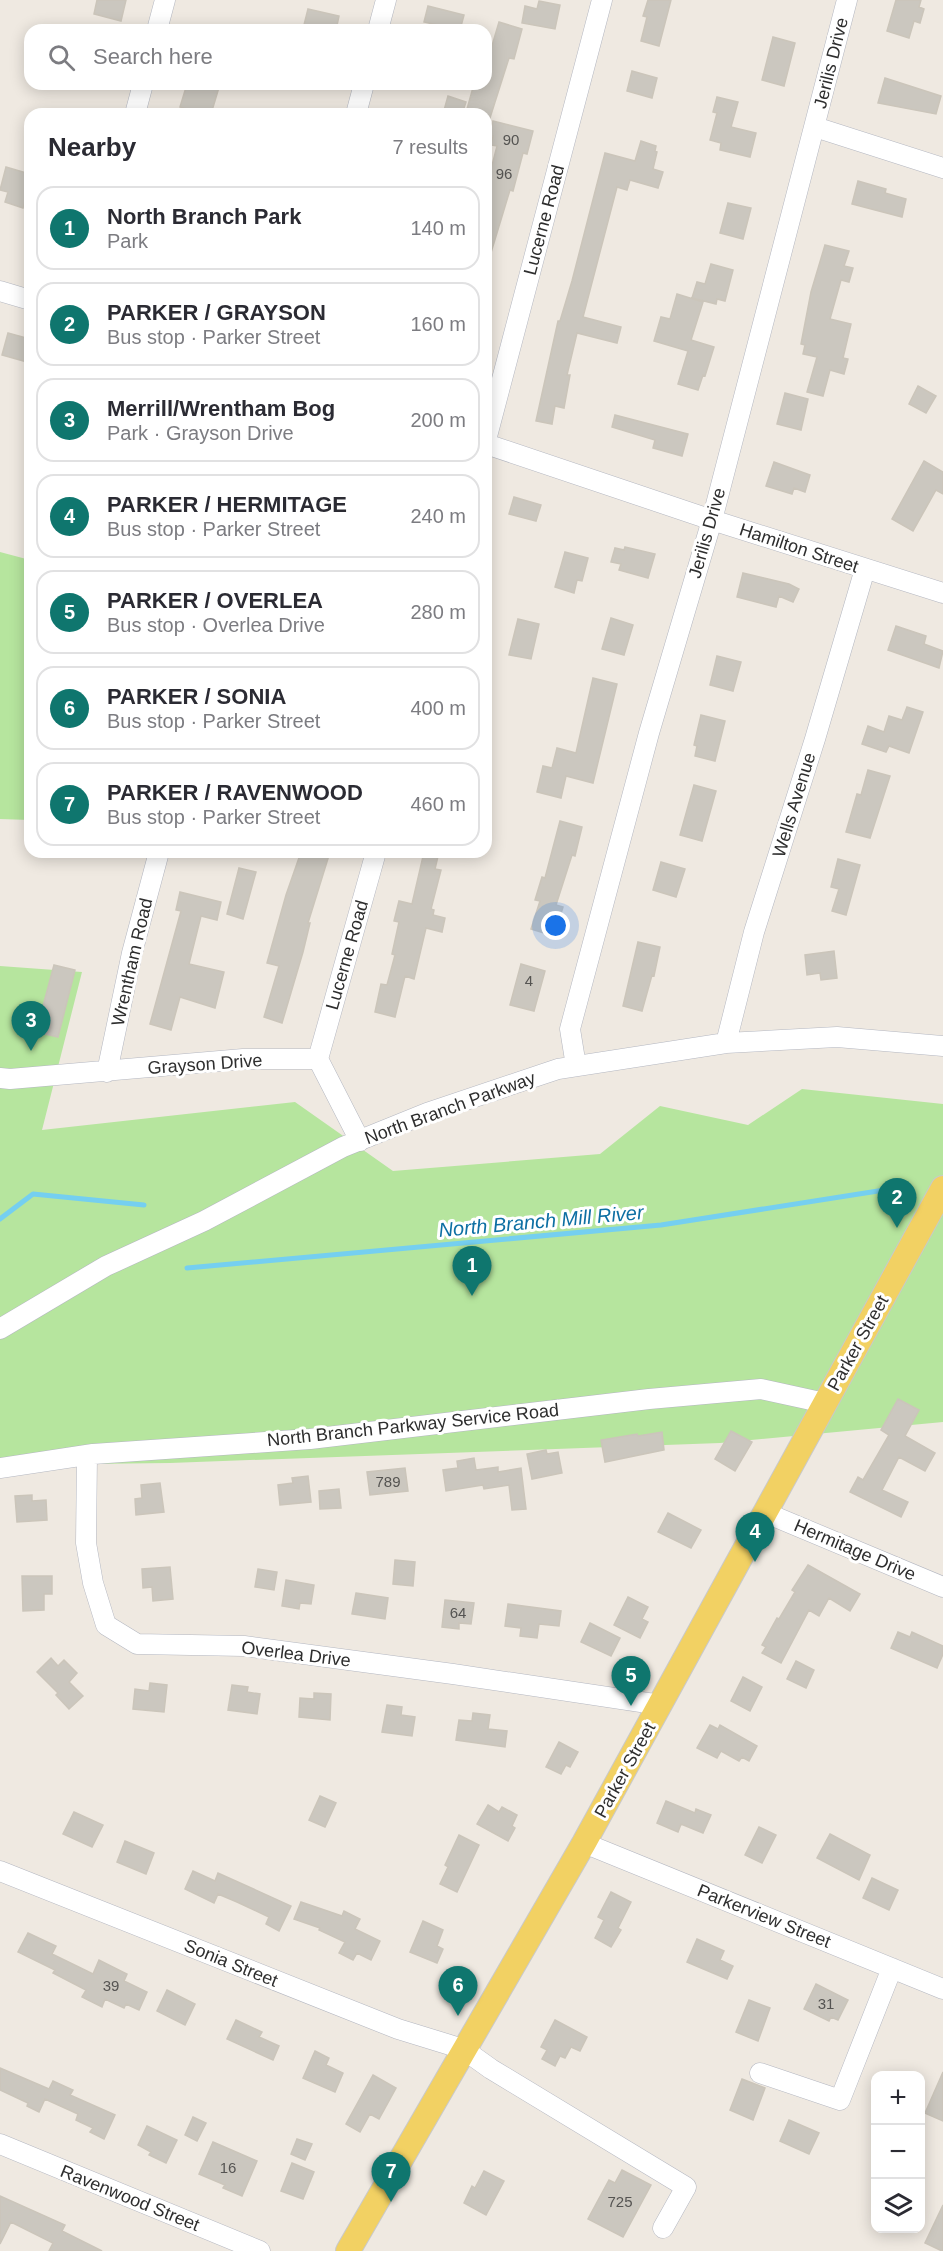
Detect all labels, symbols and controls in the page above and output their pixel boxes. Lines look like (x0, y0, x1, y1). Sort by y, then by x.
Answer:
street label: Jerilis Drive (810, 15, 852, 111)
search box (24, 24, 492, 90)
icon: search (45, 41, 78, 74)
text: Search here (93, 44, 213, 69)
house number: 90 (503, 131, 519, 148)
text: Nearby (48, 132, 136, 162)
text: 7 results (392, 136, 468, 158)
street label: Lucerne Road (520, 163, 568, 277)
house number: 96 (496, 165, 512, 182)
text: North Branch Park (107, 204, 301, 229)
text: 1 (64, 217, 75, 239)
text: 140 m (410, 217, 466, 239)
text: Park (107, 230, 148, 252)
text: PARKER / GRAYSON (107, 300, 326, 325)
text: 2 (64, 313, 75, 335)
text: 160 m (410, 313, 466, 335)
text: Bus stop · Parker Street (107, 326, 320, 348)
text: Merrill/Wrentham Bog (107, 396, 335, 421)
text: 3 (64, 409, 75, 431)
text: 200 m (410, 409, 466, 431)
text: Park · Grayson Drive (107, 422, 294, 444)
street label: Jerilis Drive (685, 486, 729, 580)
text: PARKER / HERMITAGE (107, 492, 347, 517)
text: 4 (64, 505, 75, 527)
text: 240 m (410, 505, 466, 527)
text: Bus stop · Parker Street (107, 518, 320, 540)
street label: Hamilton Street (737, 519, 861, 577)
text: PARKER / OVERLEA (107, 588, 323, 613)
text: 5 (64, 601, 75, 623)
text: 280 m (410, 601, 466, 623)
text: Bus stop · Overlea Drive (107, 614, 325, 636)
text: PARKER / SONIA (107, 684, 286, 709)
text: 6 (64, 697, 75, 719)
text: 400 m (410, 697, 466, 719)
text: Bus stop · Parker Street (107, 710, 320, 732)
street label: Wells Avenue (769, 750, 819, 860)
text: PARKER / RAVENWOOD (107, 780, 363, 805)
text: 7 (64, 793, 75, 815)
text: 460 m (410, 793, 466, 815)
text: Bus stop · Parker Street (107, 806, 320, 828)
street label: Wrentham Road (108, 896, 156, 1028)
street label: Lucerne Road (322, 898, 372, 1012)
your location (541, 911, 570, 940)
house number: 4 (525, 972, 533, 989)
pin: 3 (12, 1002, 51, 1051)
street label: Grayson Drive (147, 1050, 263, 1078)
street label: North Branch Parkway (362, 1068, 538, 1148)
pin: 2 (878, 1178, 916, 1228)
water label: North Branch Mill River (438, 1201, 646, 1241)
pin: 1 (452, 1246, 492, 1296)
street label: Parker Street (824, 1292, 892, 1394)
street label: North Branch Parkway Service Road (266, 1400, 560, 1450)
house number: 789 (375, 1473, 401, 1490)
pin: 4 (736, 1512, 774, 1562)
street label: Hermitage Drive (791, 1515, 919, 1585)
house number: 64 (450, 1604, 466, 1621)
street label: Overlea Drive (240, 1637, 352, 1671)
pin: 5 (612, 1656, 650, 1706)
street label: Parker Street (591, 1719, 659, 1821)
street label: Parkerview Street (694, 1880, 834, 1952)
street label: Sonia Street (181, 1935, 281, 1991)
pin: 6 (438, 1966, 478, 2016)
house number: 39 (103, 1977, 119, 1994)
house number: 31 (818, 1995, 834, 2012)
map controls (871, 2071, 925, 2233)
button: + (871, 2071, 925, 2125)
button: − (871, 2125, 925, 2179)
pin: 7 (372, 2152, 410, 2202)
house number: 16 (220, 2159, 236, 2176)
street label: Ravenwood Street (58, 2161, 202, 2235)
button: layers (871, 2179, 925, 2233)
house number: 725 (607, 2193, 633, 2210)

